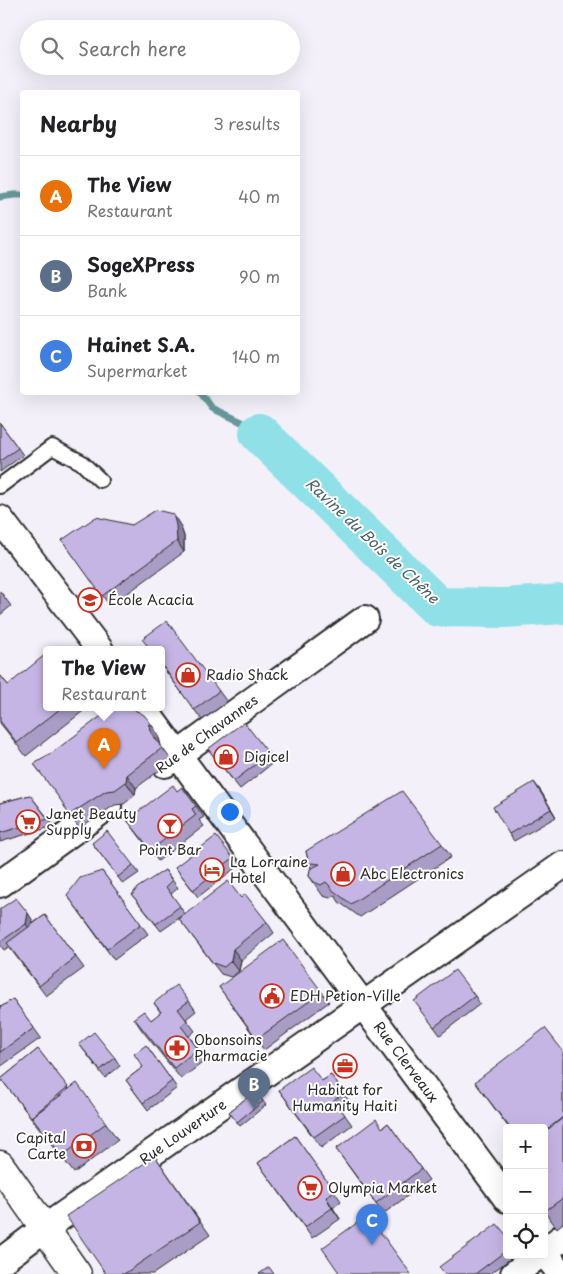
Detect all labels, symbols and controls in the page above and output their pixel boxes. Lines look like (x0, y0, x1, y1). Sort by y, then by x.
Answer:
search box (20, 20, 300, 75)
icon: search (38, 34, 66, 62)
text: Search here (78, 34, 187, 62)
text: Nearby (40, 107, 117, 139)
text: 3 results (213, 111, 280, 135)
text: The View (87, 170, 172, 198)
text: A (50, 184, 62, 208)
text: 40 m (238, 184, 280, 208)
text: Restaurant (87, 198, 173, 222)
text: SogeXPress (87, 250, 195, 278)
text: B (51, 264, 61, 288)
text: 90 m (239, 264, 280, 288)
text: Bank (87, 278, 127, 302)
text: Hainet S.A. (87, 330, 195, 358)
text: C (50, 344, 62, 368)
text: 140 m (232, 344, 280, 368)
text: Supermarket (87, 358, 187, 382)
water label: Ravine du Bois de Chêne (301, 472, 446, 609)
school or university icon: École Acacia (77, 587, 103, 613)
place label: École Acacia (108, 589, 194, 610)
popup (43, 646, 165, 711)
text: The View (61, 653, 146, 681)
shop icon: Radio Shack (175, 662, 201, 688)
place label: Radio Shack (206, 664, 289, 685)
text: Restaurant (61, 681, 147, 705)
street label: Rue de Chavannes (151, 689, 262, 778)
pin: A (88, 728, 120, 769)
shop icon: Digicel (213, 744, 239, 770)
place label: Digicel (244, 746, 289, 767)
your location (217, 799, 243, 825)
place label: Janet Beauty Supply (46, 803, 137, 840)
supermarket icon: Janet Beauty Supply (15, 809, 41, 835)
bar icon: Point Bar (157, 813, 183, 839)
place label: Point Bar (139, 839, 202, 860)
place label: La Lorraine Hotel (230, 851, 309, 888)
hotel icon: La Lorraine Hotel (199, 857, 225, 883)
shop icon: Abc Electronics (330, 861, 356, 887)
place label: Abc Electronics (360, 863, 464, 884)
public building icon: EDH Petion-Ville (259, 983, 285, 1009)
place label: EDH Petion-Ville (290, 985, 401, 1006)
street label: Rue Clerveaux (369, 1017, 444, 1107)
place label: Obonsoins Pharmacie (194, 1029, 267, 1066)
pharmacy icon: Obonsoins Pharmacie (164, 1035, 190, 1061)
office icon: Habitat for Humanity Haiti (332, 1053, 358, 1079)
pin: B (238, 1068, 270, 1109)
place label: Habitat for Humanity Haiti (293, 1079, 397, 1116)
street label: Rue Louverture (135, 1094, 231, 1169)
map controls (503, 1124, 548, 1259)
button: + (503, 1124, 548, 1169)
place label: Capital Carte (16, 1127, 66, 1164)
bank icon: Capital Carte (71, 1133, 97, 1159)
button: − (503, 1169, 548, 1214)
supermarket icon: Olympia Market (297, 1175, 323, 1201)
place label: Olympia Market (328, 1177, 437, 1198)
pin: C (356, 1204, 388, 1245)
button: locate (503, 1214, 548, 1259)

